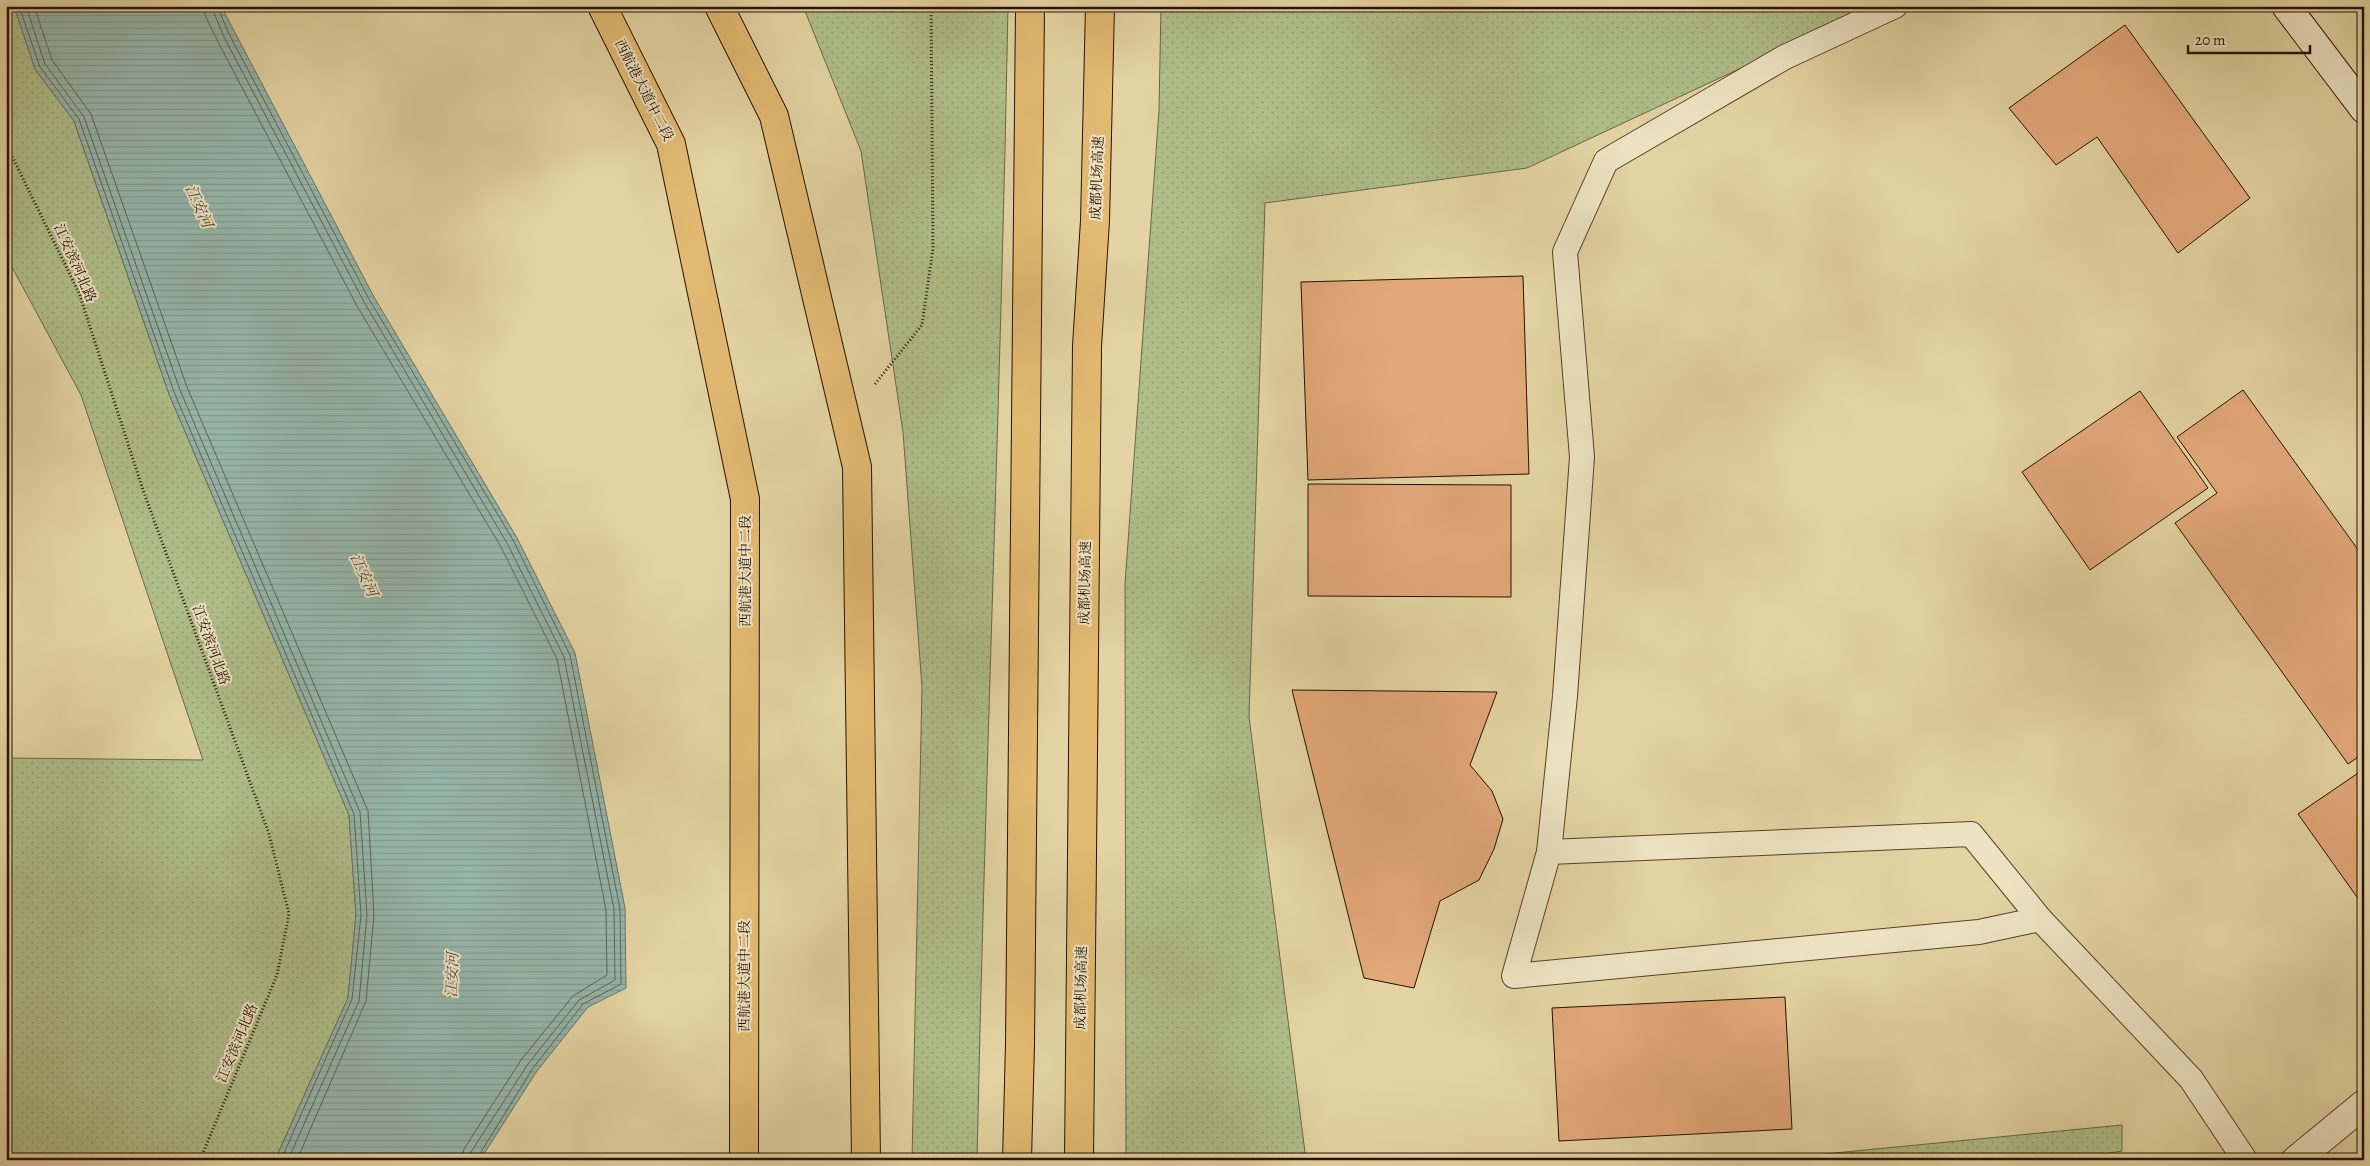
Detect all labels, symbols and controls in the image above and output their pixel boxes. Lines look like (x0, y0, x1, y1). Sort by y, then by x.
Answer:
scale bar (2188, 22, 2310, 54)
text: 20 m (2195, 30, 2226, 50)
street label: 西航港大道中二段 (610, 36, 678, 144)
street label: 成都机场高速 (1086, 136, 1108, 220)
water label: 江安河 (181, 181, 219, 233)
street label: 江安滨河北路 (49, 221, 101, 305)
street label: 西航港大道中二段 (736, 515, 755, 627)
street label: 成都机场高速 (1075, 541, 1095, 625)
water label: 江安河 (346, 550, 384, 602)
street label: 江安滨河北路 (188, 602, 234, 688)
street label: 西航港大道中二段 (735, 920, 754, 1032)
street label: 成都机场高速 (1071, 946, 1091, 1030)
water label: 江安河 (441, 949, 463, 998)
street label: 江安滨河北路 (212, 1001, 262, 1085)

